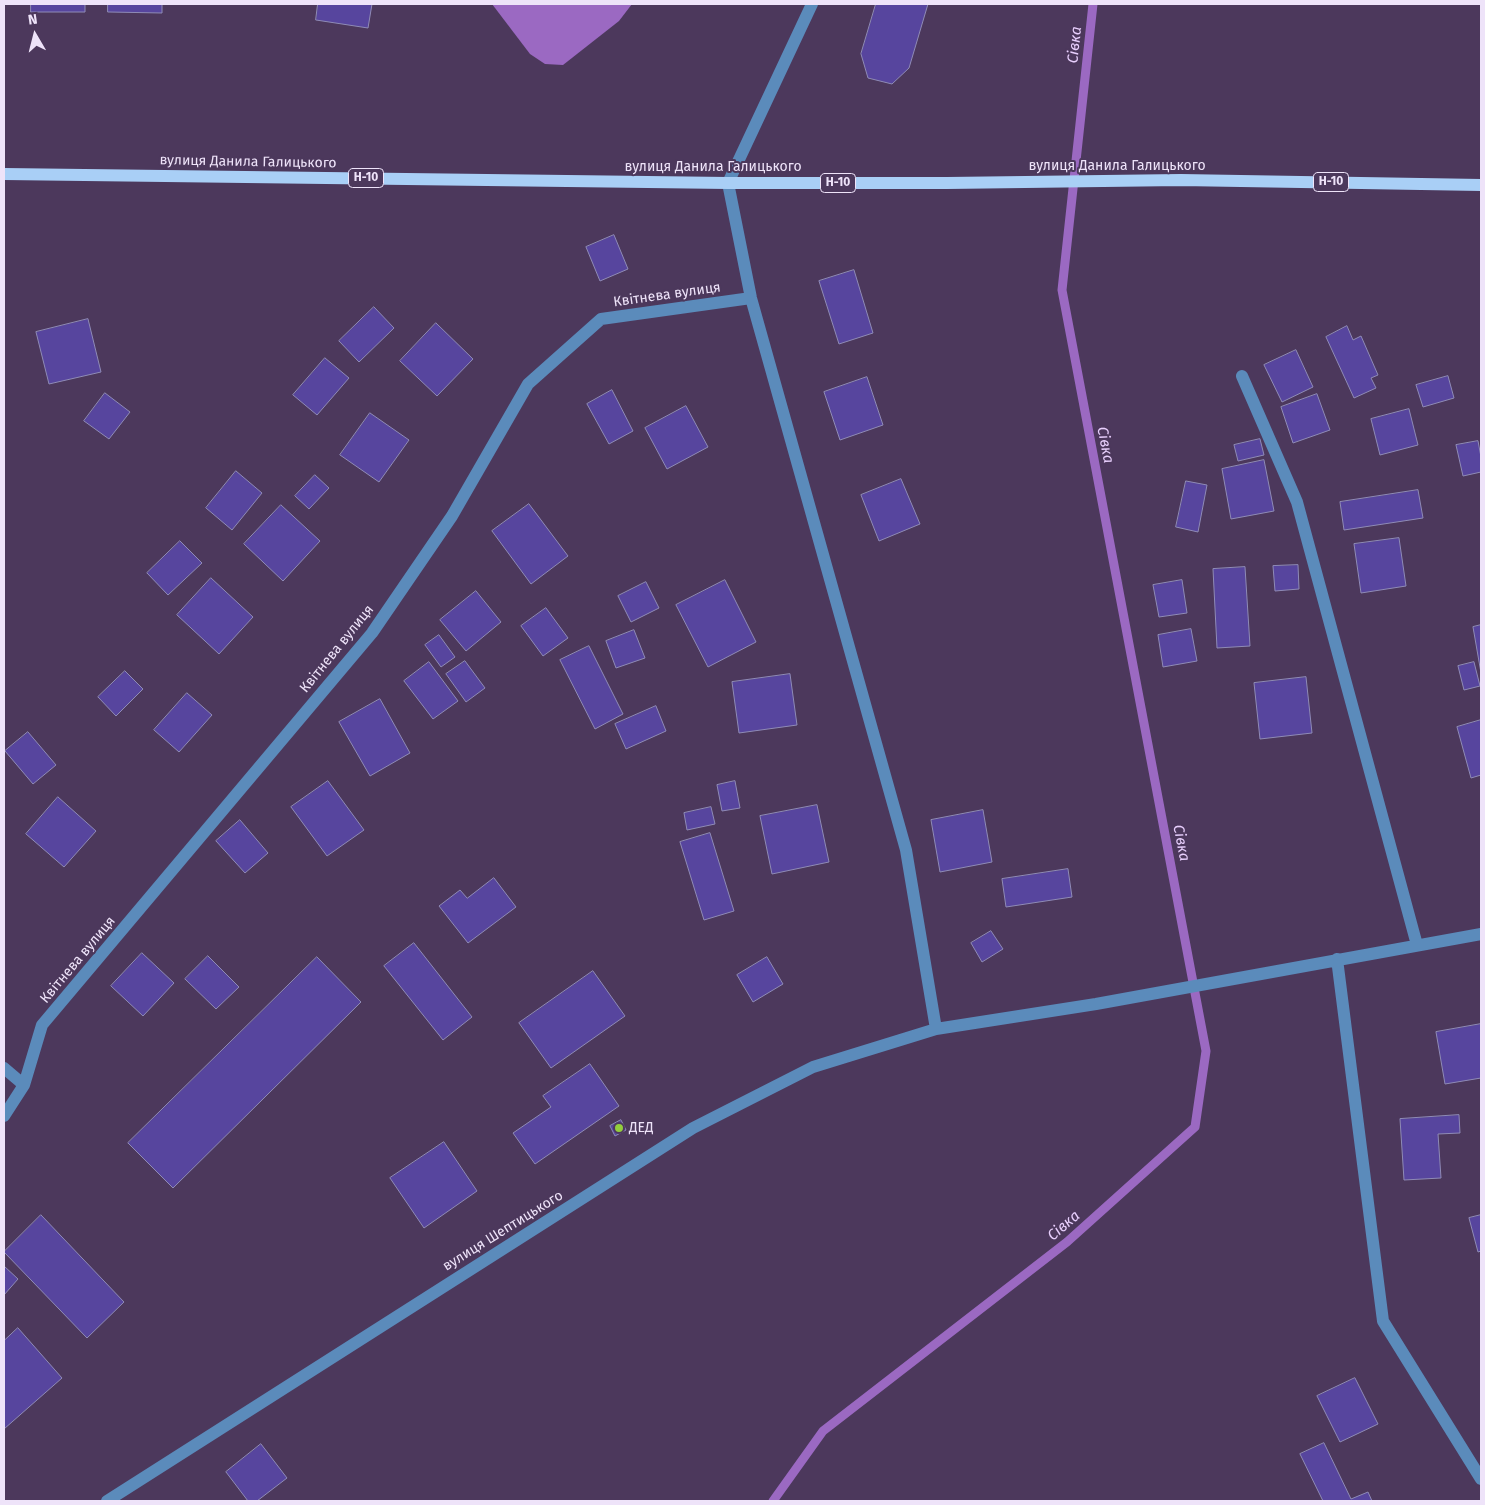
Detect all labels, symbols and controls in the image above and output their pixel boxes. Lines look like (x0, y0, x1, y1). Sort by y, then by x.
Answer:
north arrow (10, 10, 60, 60)
text: N (27, 11, 39, 29)
water label: Сівка (1064, 26, 1086, 64)
street label: вулиця Данила Галицького (159, 152, 337, 172)
street label: вулиця Данила Галицького (1028, 158, 1206, 174)
street label: вулиця Данила Галицького (624, 159, 802, 175)
road number: Н-10 (348, 168, 384, 188)
road number: Н-10 (1314, 172, 1348, 192)
road number: Н-10 (820, 174, 856, 192)
street label: Квітнева вулиця (612, 279, 722, 311)
water label: Сівка (1093, 425, 1117, 465)
street label: Квітнева вулиця (296, 602, 378, 696)
water label: Сівка (1169, 823, 1193, 863)
street label: Квітнева вулиця (37, 913, 119, 1007)
place label: ДЕД (629, 1120, 654, 1136)
marker: ДЕД (613, 1122, 625, 1134)
street label: вулиця Шептицького (440, 1187, 566, 1275)
water label: Сівка (1044, 1207, 1084, 1245)

